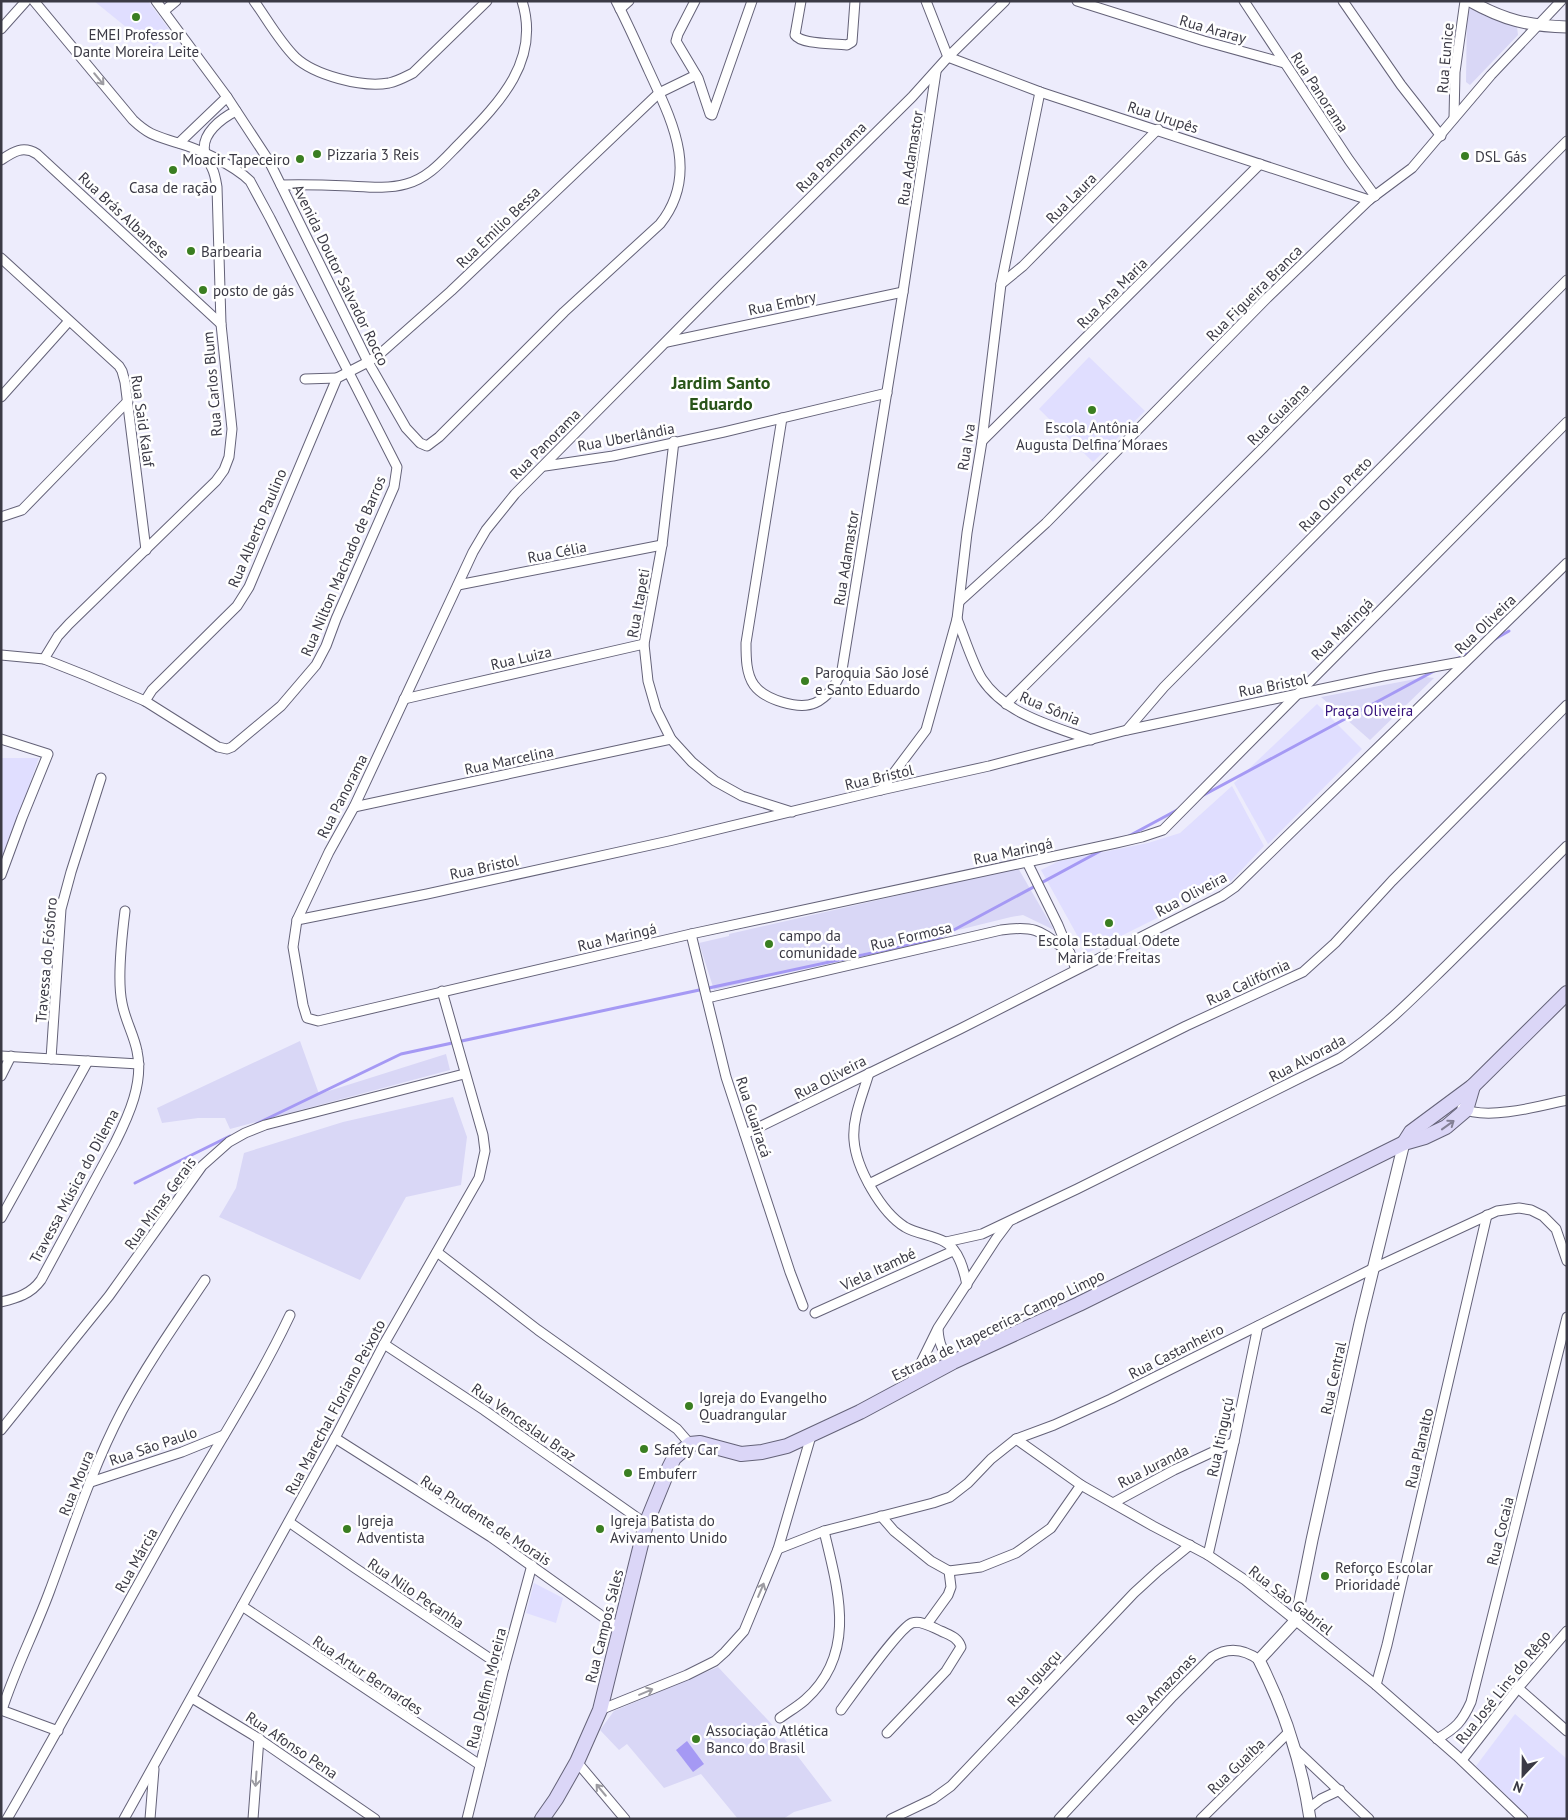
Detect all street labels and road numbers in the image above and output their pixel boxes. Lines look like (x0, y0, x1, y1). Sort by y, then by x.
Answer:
street label: Rua Araray (1177, 10, 1249, 48)
street label: Rua Eunice (1432, 22, 1458, 94)
street label: Rua Panorama (1287, 48, 1353, 136)
street label: Rua Urupês (1125, 97, 1201, 137)
street label: Rua Adamastor (893, 109, 927, 207)
street label: Rua Panorama (792, 118, 870, 196)
street label: Rua Brás Albanese (74, 168, 174, 262)
street label: Rua Laura (1042, 169, 1100, 227)
street label: Avenida Doutor Salvador Rocco (289, 181, 393, 369)
street label: Rua Emilio Bessa (452, 182, 544, 272)
street label: Rua Figueira Branca (1202, 241, 1306, 345)
street label: Rua Ana Maria (1073, 254, 1151, 332)
street label: Rua Embry (746, 287, 818, 319)
street label: Rua Carlos Blum (198, 331, 226, 437)
street label: Rua Said Kalaf (127, 374, 159, 469)
street label: Rua Guaiana (1243, 379, 1313, 449)
street label: Rua Panorama (506, 405, 584, 483)
street label: Rua Uberlândia (576, 418, 676, 456)
street label: Rua Iva (953, 422, 979, 472)
street label: Rua Ouro Preto (1294, 452, 1376, 536)
street label: Rua Alberto Paulino (223, 466, 291, 590)
street label: Rua Nilton Machado de Barros (296, 473, 390, 659)
street label: Rua Adamastor (829, 509, 863, 607)
street label: Rua Célia (526, 537, 588, 567)
street label: Rua Itapeti (623, 567, 653, 639)
street label: Rua Oliveira (1450, 590, 1520, 658)
street label: Rua Maringá (1307, 594, 1377, 664)
street label: Rua Luiza (489, 642, 553, 674)
street label: Rua Bristol (1237, 669, 1310, 701)
street label: Rua Sônia (1017, 687, 1083, 729)
street label: Rua Marcelina (463, 741, 555, 779)
street label: Rua Panorama (313, 751, 371, 841)
street label: Rua Bristol (843, 760, 916, 794)
street label: Rua Maringá (972, 833, 1054, 869)
street label: Rua Bristol (448, 850, 521, 884)
street label: Rua Oliveira (1152, 867, 1230, 921)
street label: Travessa do Fósforo (31, 896, 61, 1024)
street label: Rua Formosa (868, 917, 954, 955)
street label: Rua Maringá (576, 919, 658, 955)
street label: Rua Califórnia (1203, 954, 1293, 1010)
street label: Rua Alvorada (1265, 1030, 1349, 1086)
street label: Rua Oliveira (791, 1051, 869, 1103)
street label: Rua Guairacá (732, 1074, 776, 1160)
street label: Travessa Música do Dilema (25, 1106, 123, 1266)
street label: Rua Minas Gerais (120, 1153, 200, 1253)
street label: Viela Itambé (836, 1243, 919, 1295)
street label: Estrada de Itapecerica-Campo Limpo (888, 1265, 1108, 1385)
street label: Rua Marechal Floriano Peixoto (281, 1316, 389, 1498)
street label: Rua Castanheiro (1125, 1319, 1227, 1383)
street label: Rua Central (1316, 1339, 1350, 1416)
street label: Rua Venceslau Braz (468, 1379, 580, 1465)
street label: Rua Itinguçú (1202, 1395, 1238, 1479)
street label: Rua Planalto (1401, 1406, 1437, 1490)
street label: Rua São Paulo (107, 1422, 199, 1470)
street label: Rua Juranda (1114, 1440, 1192, 1492)
street label: Rua Moura (54, 1448, 98, 1518)
street label: Rua Prudente de Morais (417, 1471, 555, 1569)
street label: Rua Cocaia (1482, 1495, 1518, 1567)
street label: Rua Márcia (110, 1524, 162, 1596)
street label: Rua Nilo Peçanha (364, 1554, 468, 1632)
street label: Rua São Gabriel (1245, 1561, 1337, 1639)
street label: Rua Campos Sáles (581, 1567, 627, 1685)
street label: Rua Delfim Moreira (462, 1626, 510, 1750)
street label: Rua José Lins do Rêgo (1451, 1626, 1555, 1748)
street label: Rua Artur Bernardes (309, 1631, 427, 1719)
street label: Rua Iguaçu (1003, 1646, 1065, 1710)
street label: Rua Amazonas (1122, 1649, 1200, 1729)
street label: Rua Afonso Pena (242, 1707, 342, 1783)
street label: Rua Guaíba (1203, 1734, 1269, 1798)

